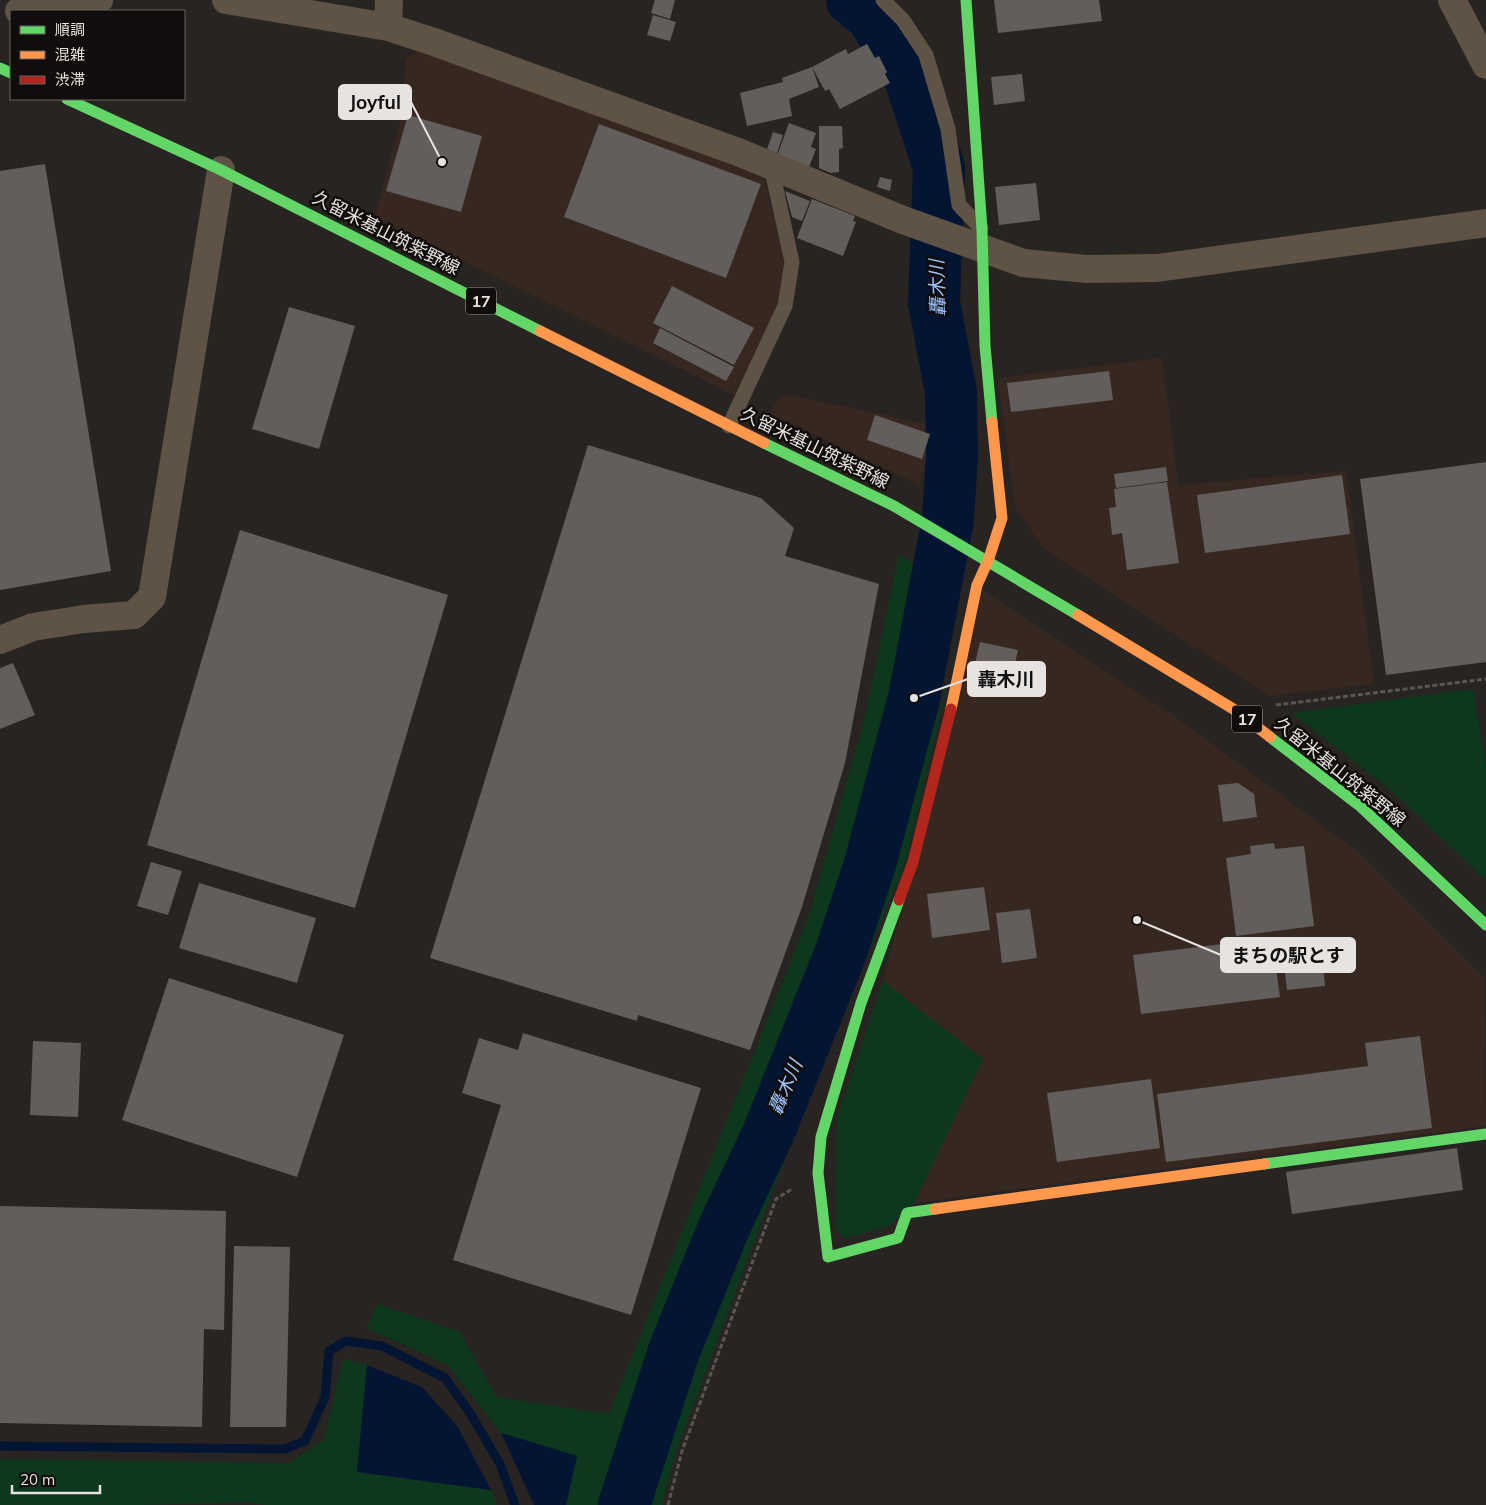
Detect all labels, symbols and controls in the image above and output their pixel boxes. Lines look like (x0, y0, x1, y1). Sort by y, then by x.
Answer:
legend (10, 10, 185, 100)
text: 順調 (55, 20, 85, 39)
text: 混雑 (55, 45, 85, 64)
text: 渋滞 (55, 70, 85, 89)
callout: Joyful (339, 85, 411, 119)
text: Joyful (349, 90, 401, 114)
street label: 久留米基山筑紫野線 (309, 186, 464, 280)
water label: 轟木川 (924, 257, 950, 317)
road number: 17 (466, 288, 496, 314)
street label: 久留米基山筑紫野線 (737, 402, 893, 493)
callout: 轟木川 (968, 662, 1045, 696)
text: 轟木川 (977, 667, 1035, 691)
road number: 17 (1232, 706, 1262, 732)
street label: 久留米基山筑紫野線 (1270, 712, 1411, 832)
callout: まちの駅とす (1221, 938, 1355, 972)
text: まちの駅とす (1231, 943, 1345, 967)
water label: 轟木川 (763, 1054, 808, 1118)
scale bar (12, 1462, 100, 1494)
text: 20 m (20, 1470, 55, 1489)

